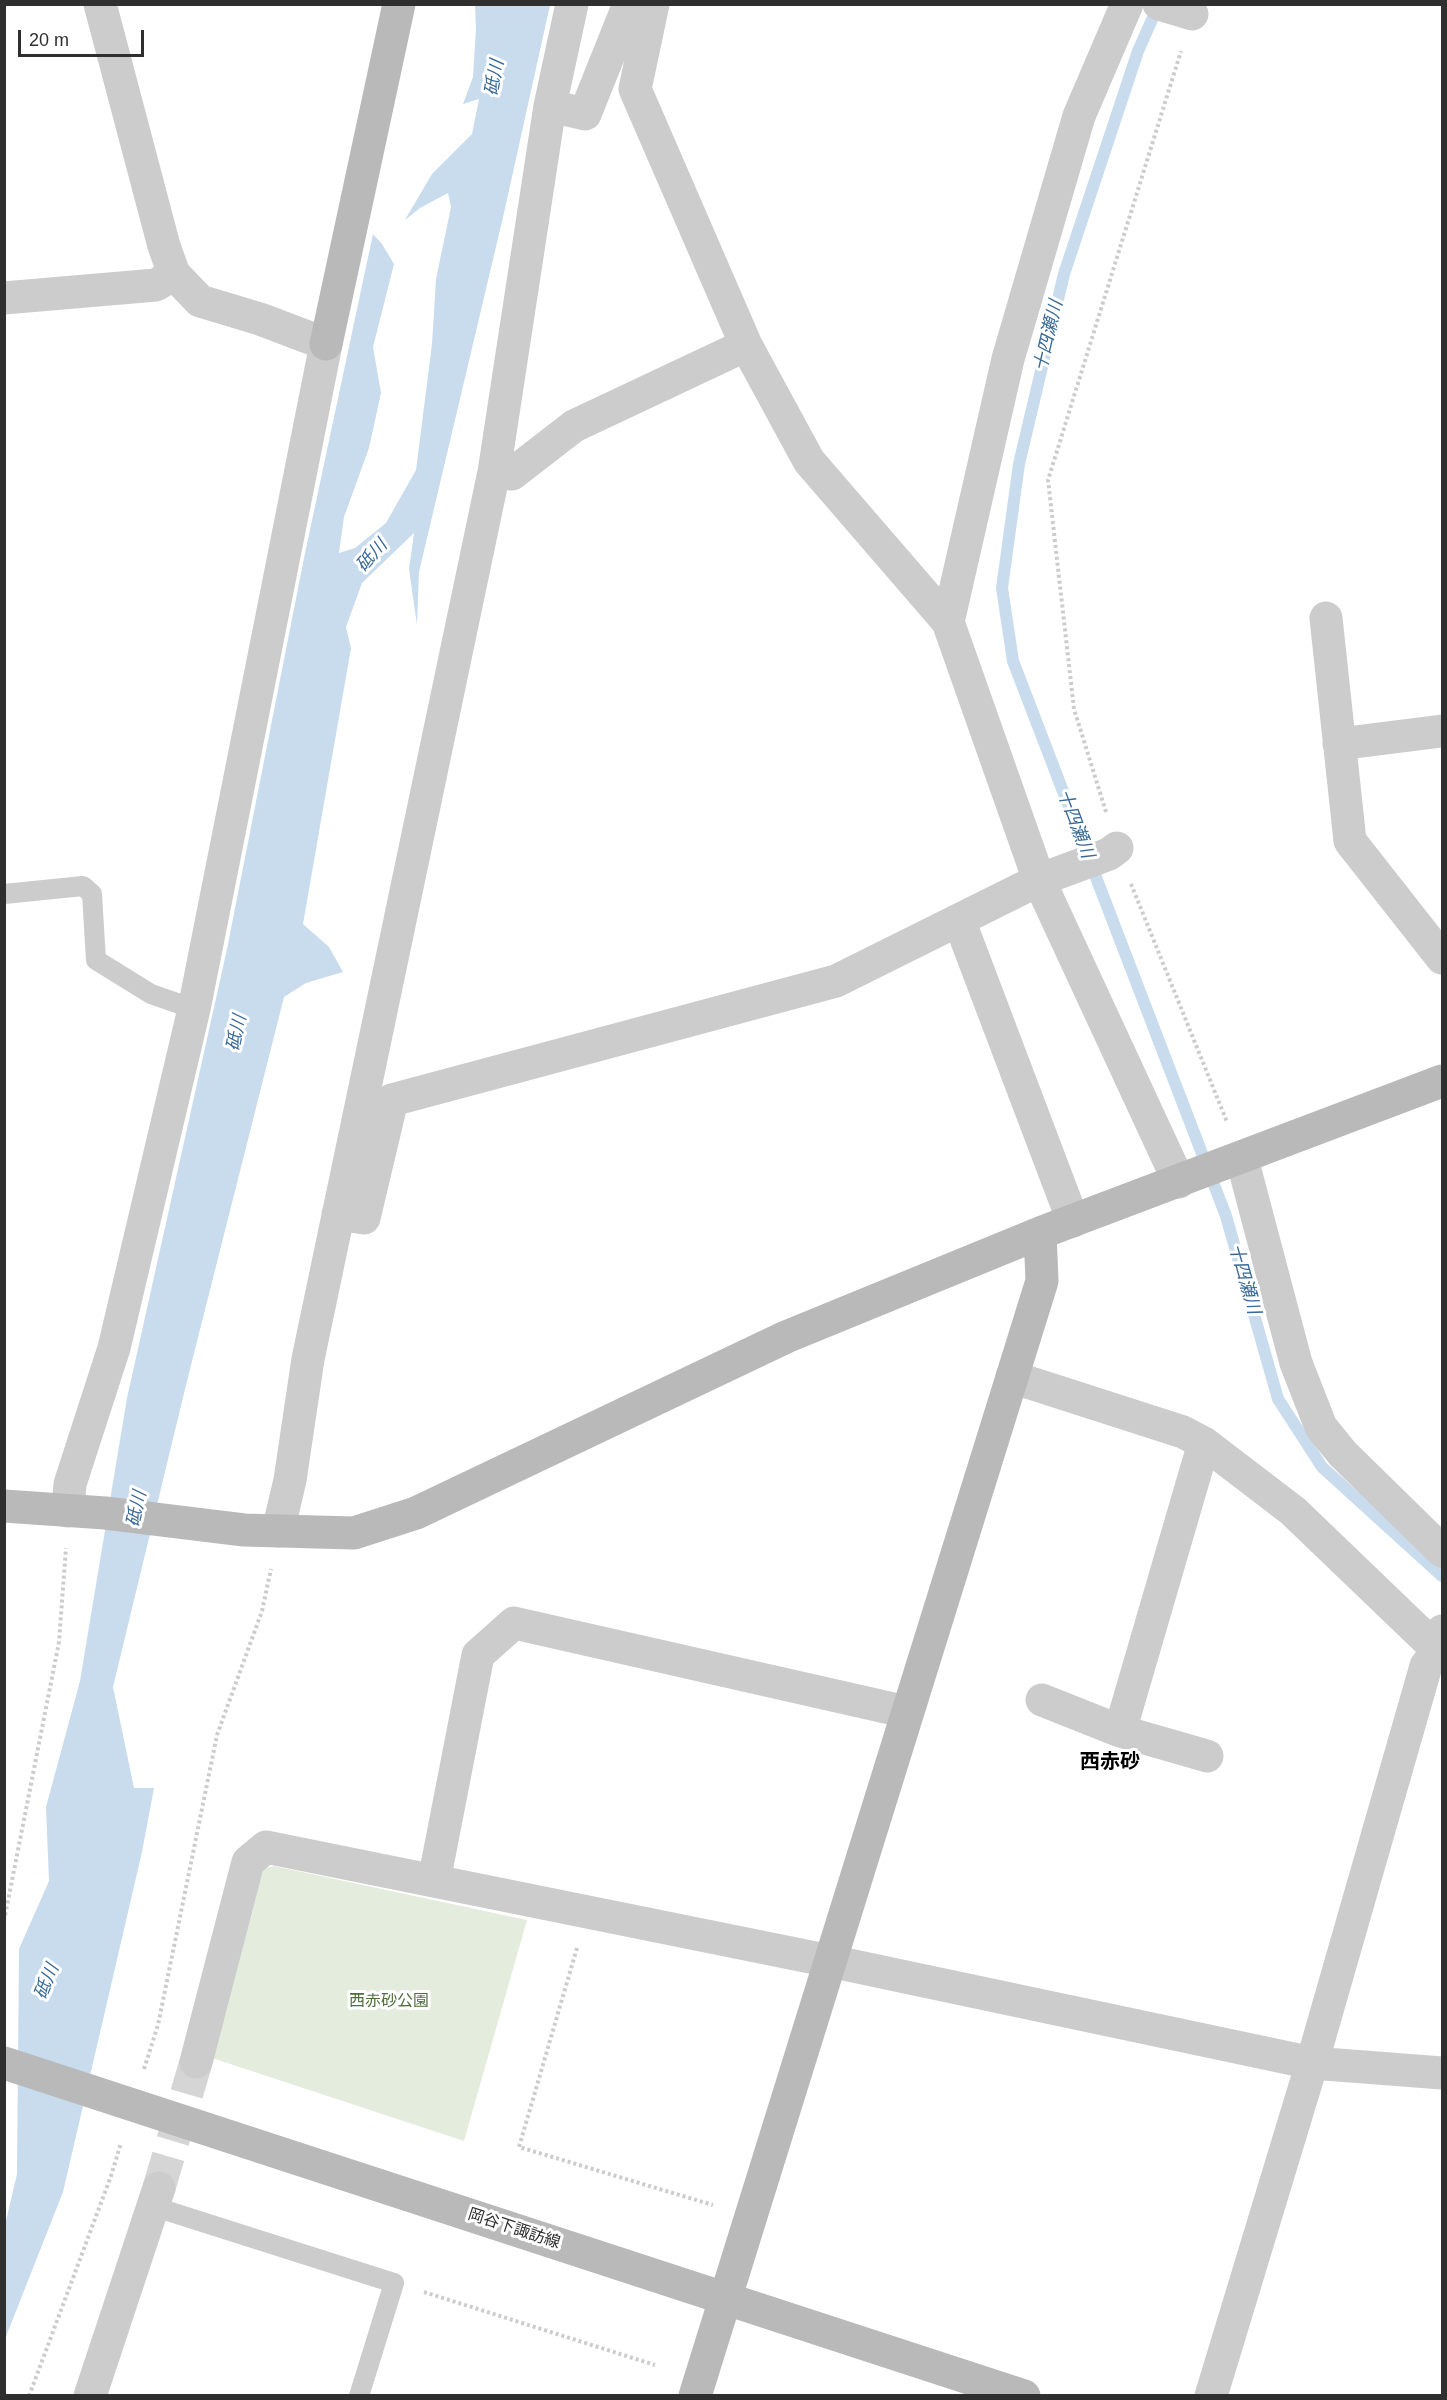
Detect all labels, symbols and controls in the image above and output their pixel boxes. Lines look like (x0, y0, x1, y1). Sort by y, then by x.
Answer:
scale bar (21, 18, 147, 56)
text: 20 m (29, 30, 69, 50)
water label: 砥川 (481, 58, 509, 98)
water label: 十四瀬川 (1030, 298, 1068, 374)
water label: 砥川 (352, 535, 392, 577)
water label: 十四瀬川 (1052, 787, 1098, 861)
water label: 砥川 (223, 1013, 251, 1053)
water label: 十四瀬川 (1224, 1241, 1264, 1317)
water label: 砥川 (123, 1489, 151, 1529)
district label: 西赤砂 (1080, 1750, 1140, 1774)
water label: 砥川 (30, 1961, 64, 2003)
park label: 西赤砂公園 (349, 1992, 429, 2012)
street label: 岡谷下諏訪線 (465, 2205, 563, 2253)

